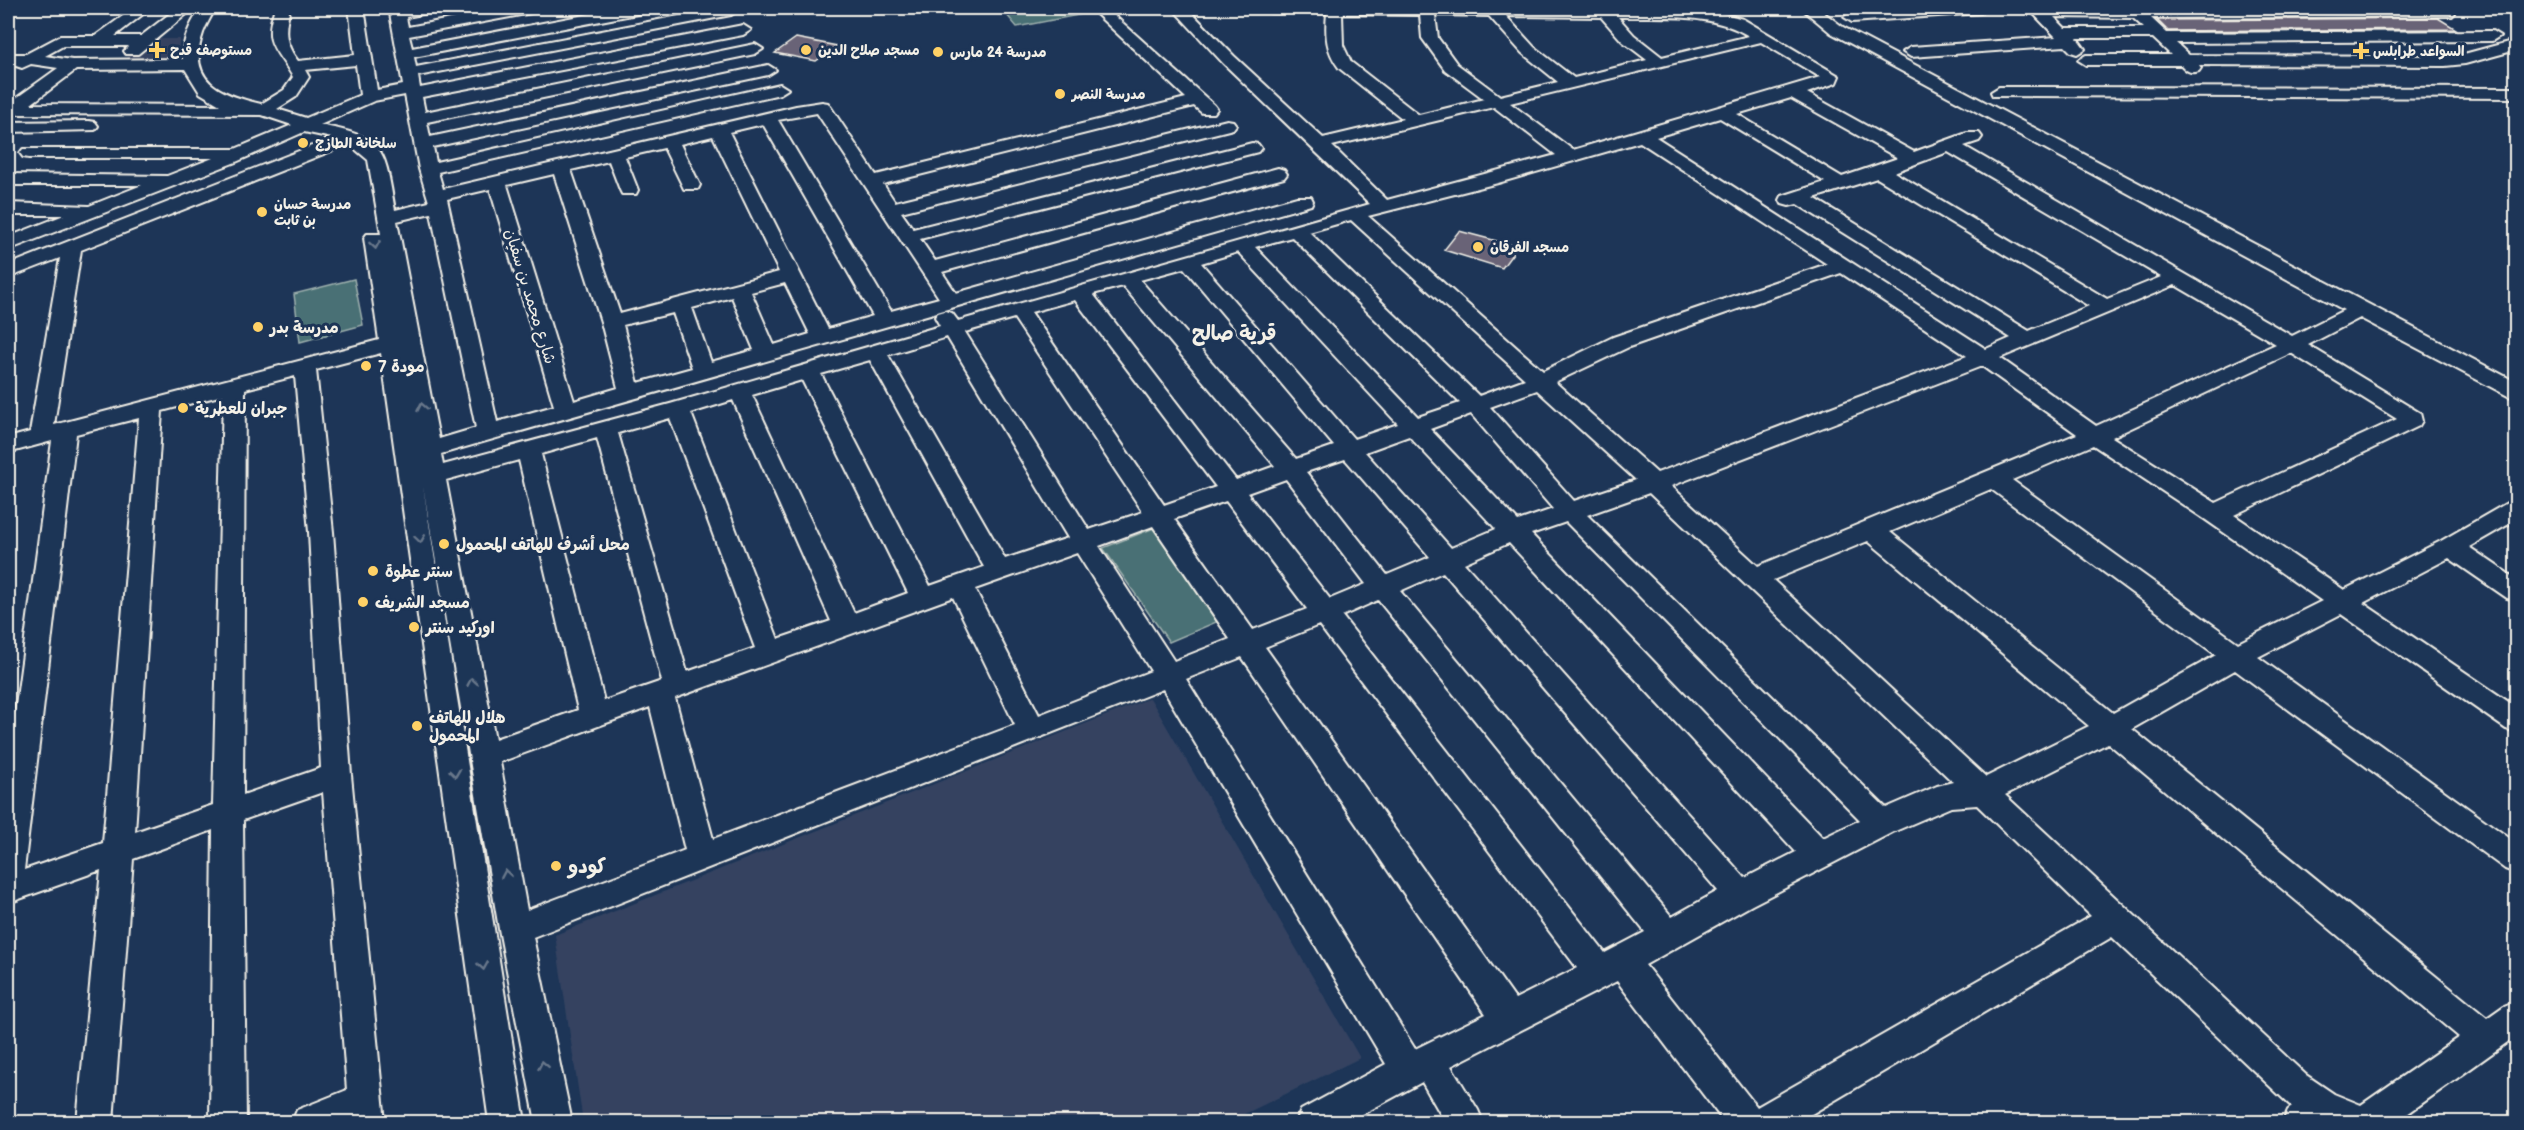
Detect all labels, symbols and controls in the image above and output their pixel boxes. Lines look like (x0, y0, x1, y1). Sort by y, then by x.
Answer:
marker: مستوصف قدح (148, 41, 166, 59)
place label: مستوصف قدح (170, 42, 252, 60)
place label: مسجد صلاح الدين (818, 42, 920, 59)
marker: مسجد صلاح الدين (799, 43, 813, 57)
place label: السواعد طرابلس (2373, 43, 2465, 60)
place label: مدرسة 24 مارس (950, 44, 1047, 61)
marker: السواعد طرابلس (2354, 44, 2368, 58)
marker: مدرسة 24 مارس (931, 45, 945, 59)
place label: مدرسة النصر (1070, 86, 1146, 103)
marker: مدرسة النصر (1053, 87, 1067, 101)
place label: سلخانة الطازج (315, 135, 396, 152)
marker: سلخانة الطازج (296, 136, 310, 150)
place label: مدرسة حسان بن ثابت (274, 196, 351, 229)
marker: مدرسة حسان بن ثابت (255, 205, 269, 219)
street label: شارع محمد بن سفيان (499, 227, 559, 367)
place label: مسجد الفرقان (1490, 239, 1569, 256)
one-way arrow (369, 240, 381, 249)
marker: مسجد الفرقان (1471, 240, 1485, 254)
place label: مدرسة بدر (268, 319, 339, 338)
marker: مدرسة بدر (251, 320, 265, 334)
district label: قرية صالح (1192, 322, 1276, 346)
place label: مودة 7 (378, 358, 425, 377)
marker: مودة 7 (359, 359, 373, 373)
place label: جبران للعطرية (195, 400, 287, 419)
marker: جبران للعطرية (176, 401, 190, 415)
one-way arrow (416, 402, 429, 412)
one-way arrow (414, 534, 426, 543)
place label: محل أشرف للهاتف المحمول (456, 534, 630, 555)
marker: محل أشرف للهاتف المحمول (437, 537, 451, 551)
place label: سنتر عطوة (385, 563, 453, 583)
marker: سنتر عطوة (366, 564, 380, 578)
place label: مسجد الشريف (375, 594, 470, 613)
marker: مسجد الشريف (356, 595, 370, 609)
place label: اوركيد سنتر (424, 619, 495, 638)
marker: اوركيد سنتر (407, 620, 421, 634)
one-way arrow (466, 677, 479, 687)
place label: هلال للهاتف المحمول (429, 709, 506, 746)
marker: هلال للهاتف المحمول (410, 719, 424, 733)
one-way arrow (448, 768, 460, 778)
place label: كودو (566, 855, 607, 879)
marker: كودو (549, 859, 563, 873)
one-way arrow (500, 869, 513, 879)
one-way arrow (477, 961, 489, 971)
one-way arrow (537, 1060, 550, 1070)

